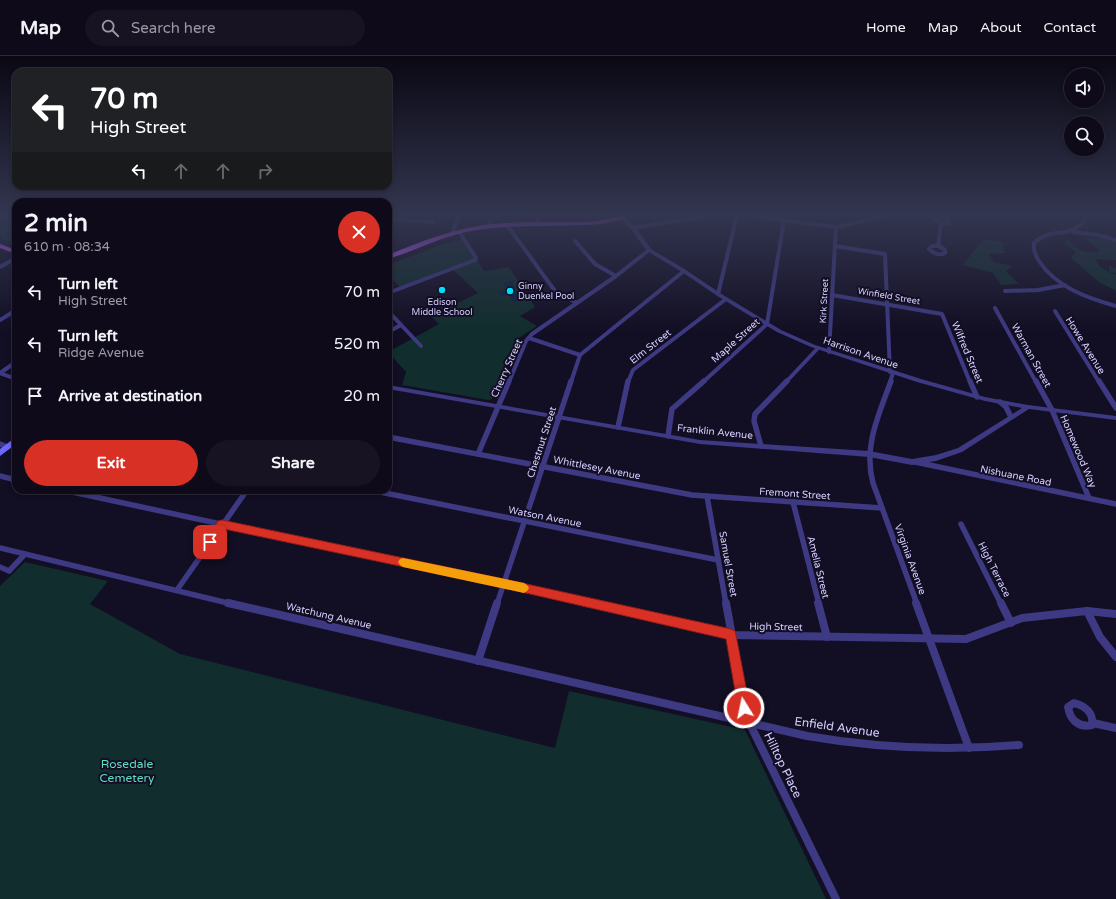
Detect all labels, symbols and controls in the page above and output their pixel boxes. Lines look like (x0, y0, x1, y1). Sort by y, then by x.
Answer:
search box (85, 10, 365, 46)
text: Map (20, 17, 61, 39)
icon: search (99, 17, 121, 39)
text: Search here (131, 19, 215, 37)
text: Home (866, 19, 906, 36)
text: Map (928, 19, 958, 36)
text: About (980, 19, 1022, 36)
text: Contact (1044, 19, 1096, 36)
map controls (1064, 68, 1104, 156)
button: sound (1064, 68, 1104, 108)
text: 70 m (90, 82, 158, 116)
icon: left (24, 84, 76, 136)
text: High Street (90, 116, 186, 138)
button: search (1064, 116, 1104, 156)
icon: left (128, 160, 150, 182)
icon: ahead (170, 160, 192, 182)
icon: ahead (212, 160, 234, 182)
icon: right (254, 160, 276, 182)
text: 2 min (24, 209, 88, 238)
button: close (338, 211, 380, 253)
text: 610 m · 08:34 (24, 239, 110, 255)
text: Turn left (58, 275, 118, 293)
street label: Kirk Street (818, 278, 831, 324)
icon: left (24, 281, 46, 303)
place label: Ginny Duenkel Pool (518, 281, 574, 302)
text: 70 m (343, 283, 380, 301)
marker: Edison Middle School (437, 285, 447, 295)
marker: Ginny Duenkel Pool (505, 286, 515, 296)
street label: Winfield Street (857, 286, 922, 308)
text: High Street (58, 293, 128, 309)
place label: Edison Middle School (412, 297, 472, 318)
street label: Howe Avenue (1063, 315, 1108, 377)
street label: Maple Street (709, 316, 762, 366)
street label: Wilfred Street (949, 320, 985, 385)
street label: Warman Street (1009, 321, 1054, 390)
text: Turn left (58, 327, 118, 345)
street label: Elm Street (628, 327, 674, 367)
icon: left (24, 333, 46, 355)
street label: Harrison Avenue (822, 334, 900, 372)
text: 520 m (334, 335, 380, 353)
street label: Cherry Street (489, 337, 525, 400)
text: Ridge Avenue (58, 345, 144, 361)
icon: arrive (24, 385, 46, 407)
text: Arrive at destination (58, 387, 202, 405)
text: 20 m (343, 387, 380, 405)
street label: Chestnut Street (525, 405, 559, 480)
street label: Homewood Way (1057, 413, 1099, 490)
street label: Franklin Avenue (676, 422, 754, 442)
button: Exit (24, 440, 198, 486)
button: Share (206, 440, 380, 486)
street label: Whittlesey Avenue (552, 454, 642, 482)
street label: Nishuane Road (979, 463, 1053, 489)
street label: Fremont Street (759, 486, 831, 502)
street label: Watson Avenue (507, 504, 583, 530)
street label: Virginia Avenue (892, 522, 929, 597)
pin (193, 525, 227, 559)
street label: Samuel Street (716, 530, 740, 598)
icon: arrive (199, 531, 221, 553)
street label: Amelia Street (804, 535, 832, 600)
street label: High Terrace (975, 540, 1013, 599)
street label: Watchung Avenue (285, 600, 373, 632)
street label: High Street (749, 621, 803, 633)
position arrow (723, 687, 765, 729)
street label: Enfield Avenue (794, 714, 881, 740)
street label: Hilltop Place (761, 730, 805, 800)
park label: Rosedale Cemetery (99, 757, 155, 785)

